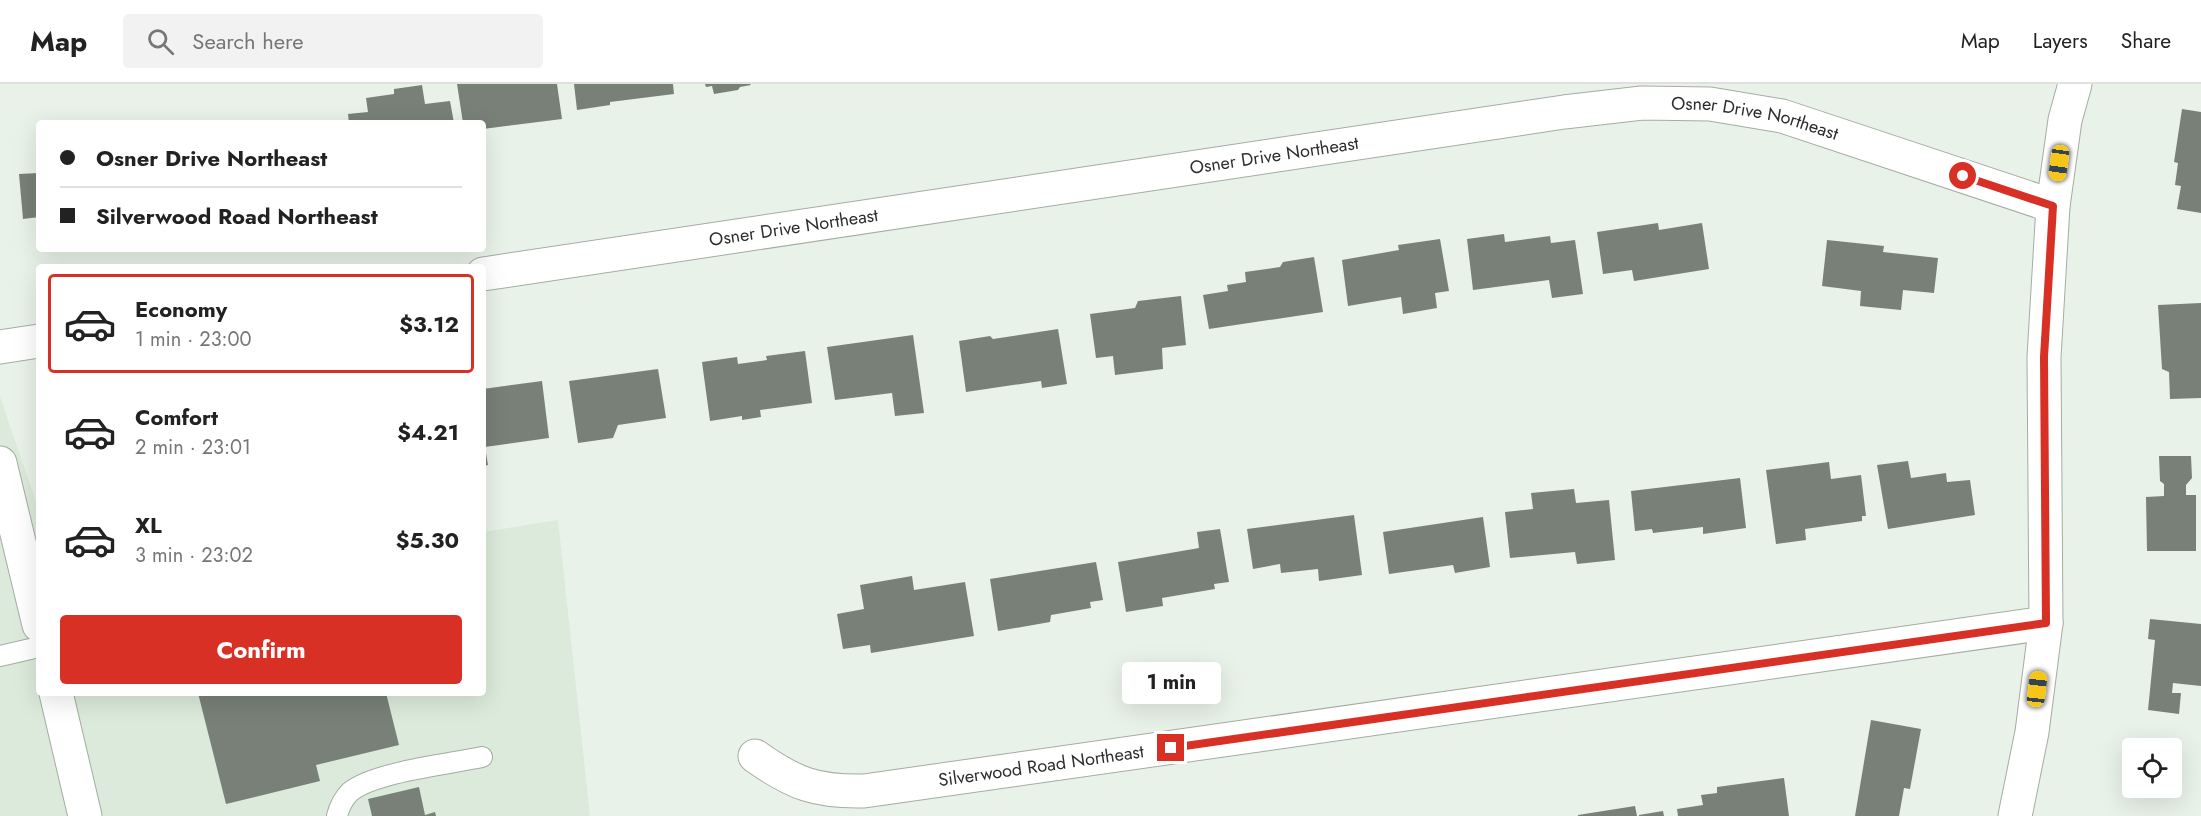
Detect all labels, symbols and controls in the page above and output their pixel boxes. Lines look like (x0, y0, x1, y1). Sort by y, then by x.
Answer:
search box (123, 14, 543, 68)
text: Map (30, 21, 87, 62)
icon: search (144, 25, 177, 58)
text: Search here (192, 25, 304, 57)
text: Map (1961, 26, 2000, 56)
text: Layers (2033, 26, 2088, 56)
text: Share (2121, 26, 2171, 56)
street label: Osner Drive Northeast (1671, 90, 1842, 147)
street label: Osner Drive Northeast (1188, 130, 1361, 181)
text: Osner Drive Northeast (96, 142, 327, 174)
car (2048, 144, 2070, 182)
route start (1949, 162, 1976, 189)
text: Silverwood Road Northeast (96, 200, 378, 232)
street label: Osner Drive Northeast (707, 202, 880, 253)
text: Economy (135, 293, 227, 325)
icon: car (63, 297, 117, 351)
text: $3.12 (399, 308, 459, 340)
text: 1 min · 23:00 (135, 325, 252, 354)
text: Comfort (135, 401, 218, 433)
icon: car (63, 405, 117, 459)
text: $4.21 (397, 416, 459, 448)
text: 2 min · 23:01 (135, 433, 251, 462)
text: XL (135, 509, 162, 541)
icon: car (63, 513, 117, 567)
text: $5.30 (396, 524, 459, 556)
text: 3 min · 23:02 (135, 541, 253, 570)
button: Confirm (60, 615, 462, 684)
callout: 1 min (1122, 661, 1220, 703)
text: 1 min (1147, 668, 1196, 697)
car (2026, 670, 2048, 708)
route end (1157, 734, 1184, 761)
street label: Silverwood Road Northeast (937, 738, 1146, 793)
map controls (2122, 738, 2182, 798)
button: locate (2122, 738, 2182, 798)

